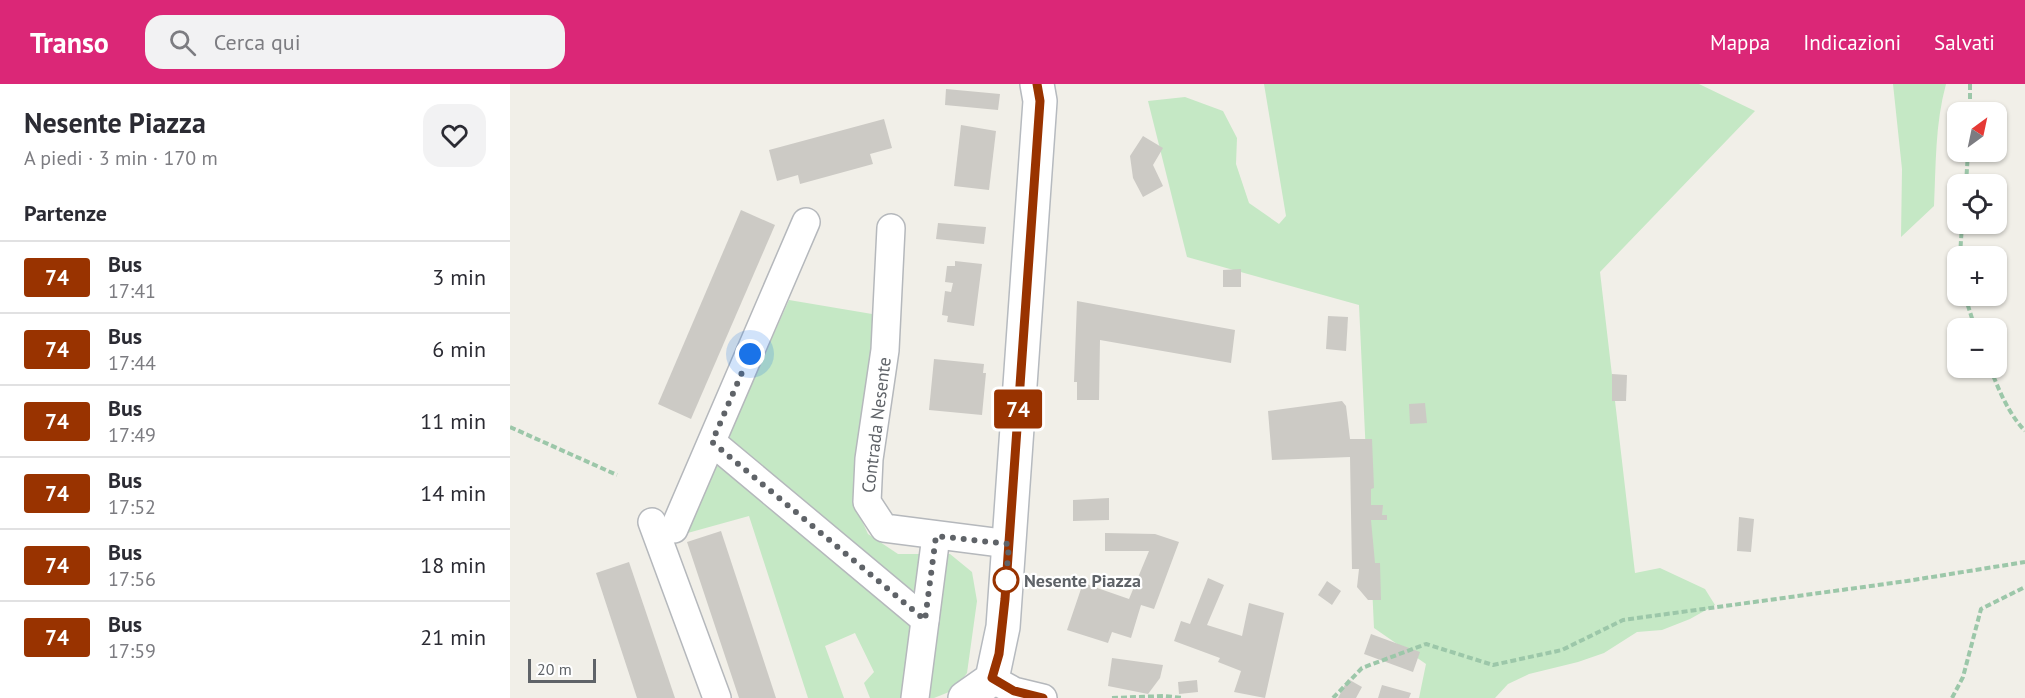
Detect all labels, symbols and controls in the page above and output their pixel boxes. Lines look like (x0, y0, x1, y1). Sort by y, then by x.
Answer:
search box (145, 15, 565, 69)
text: Transo (30, 24, 109, 61)
icon: search (166, 26, 199, 59)
text: Cerca qui (214, 28, 301, 56)
text: Mappa (1710, 29, 1770, 56)
text: Indicazioni (1803, 29, 1901, 56)
text: Salvati (1934, 29, 1995, 56)
north arrow (1947, 102, 2007, 162)
map controls (1947, 102, 2007, 378)
text: Nesente Piazza (24, 104, 206, 141)
button: heart (423, 104, 486, 167)
text: A piedi · 3 min · 170 m (24, 145, 218, 171)
button: locate (1947, 174, 2007, 234)
text: Partenze (24, 199, 107, 227)
button: + (1947, 246, 2007, 306)
text: Bus (108, 250, 142, 278)
text: 3 min (432, 263, 486, 291)
text: 74 (45, 264, 69, 291)
text: 17:41 (108, 278, 156, 304)
button: − (1947, 318, 2007, 378)
text: Bus (108, 322, 142, 350)
text: 6 min (432, 335, 486, 363)
text: 74 (45, 336, 69, 363)
your location (735, 339, 765, 369)
text: 17:44 (108, 350, 156, 376)
street label: Contrada Nesente (856, 356, 896, 494)
line badge: 74 (991, 390, 1045, 428)
text: Bus (108, 394, 142, 422)
text: 74 (1006, 396, 1030, 423)
text: 11 min (420, 407, 486, 435)
text: 74 (45, 408, 69, 435)
text: 17:49 (108, 422, 156, 448)
text: Bus (108, 466, 142, 494)
text: 14 min (420, 479, 486, 507)
text: 74 (45, 480, 69, 507)
text: 17:52 (108, 494, 156, 520)
text: Bus (108, 538, 142, 566)
text: 18 min (420, 551, 486, 579)
text: 74 (45, 552, 69, 579)
text: 17:56 (108, 566, 156, 592)
marker: Nesente Piazza (993, 567, 1019, 593)
place label: Nesente Piazza (1024, 569, 1141, 592)
text: Bus (108, 610, 142, 638)
text: 21 min (420, 623, 486, 651)
text: 74 (45, 624, 69, 651)
text: 17:59 (108, 638, 156, 664)
scale bar (528, 656, 596, 684)
text: 20 m (537, 659, 572, 679)

